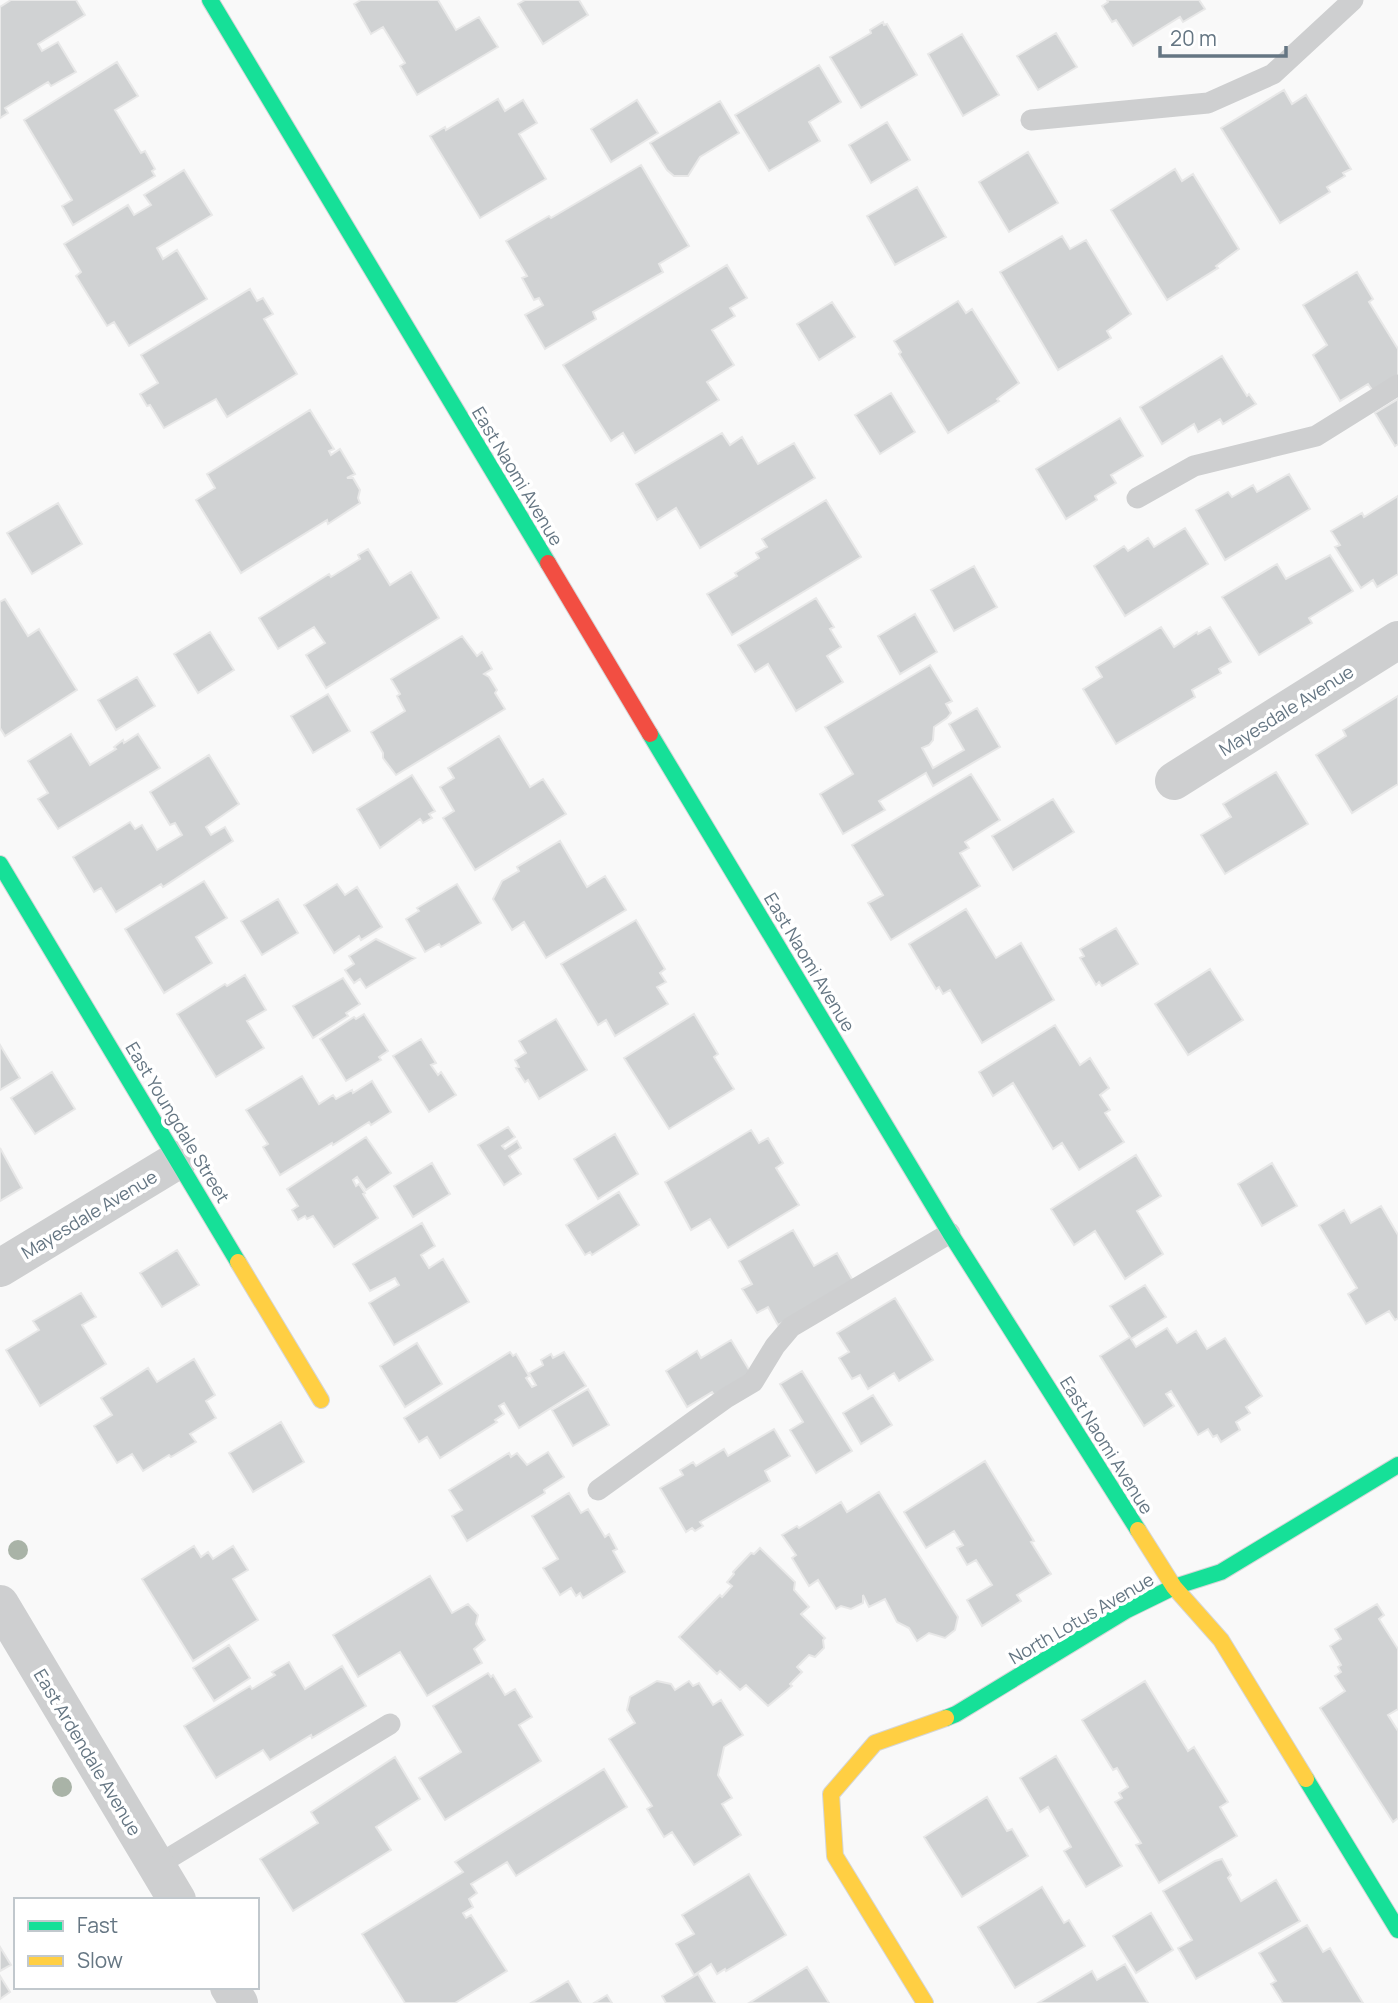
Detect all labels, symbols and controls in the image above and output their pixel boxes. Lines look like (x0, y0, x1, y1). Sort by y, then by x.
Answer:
scale bar (1160, 14, 1286, 58)
text: 20 m (1170, 24, 1217, 52)
street label: East Naomi Avenue (467, 402, 569, 550)
street label: Mayesdale Avenue (1214, 659, 1358, 761)
street label: East Naomi Avenue (759, 888, 861, 1036)
street label: East Youngdale Street (120, 1037, 236, 1207)
street label: Mayesdale Avenue (17, 1164, 161, 1264)
street label: East Naomi Avenue (1055, 1372, 1159, 1518)
street label: North Lotus Avenue (1004, 1567, 1158, 1669)
street label: East Ardendale Avenue (29, 1664, 147, 1840)
legend (14, 1898, 259, 1989)
text: Fast (77, 1911, 118, 1939)
text: Slow (77, 1946, 123, 1974)

